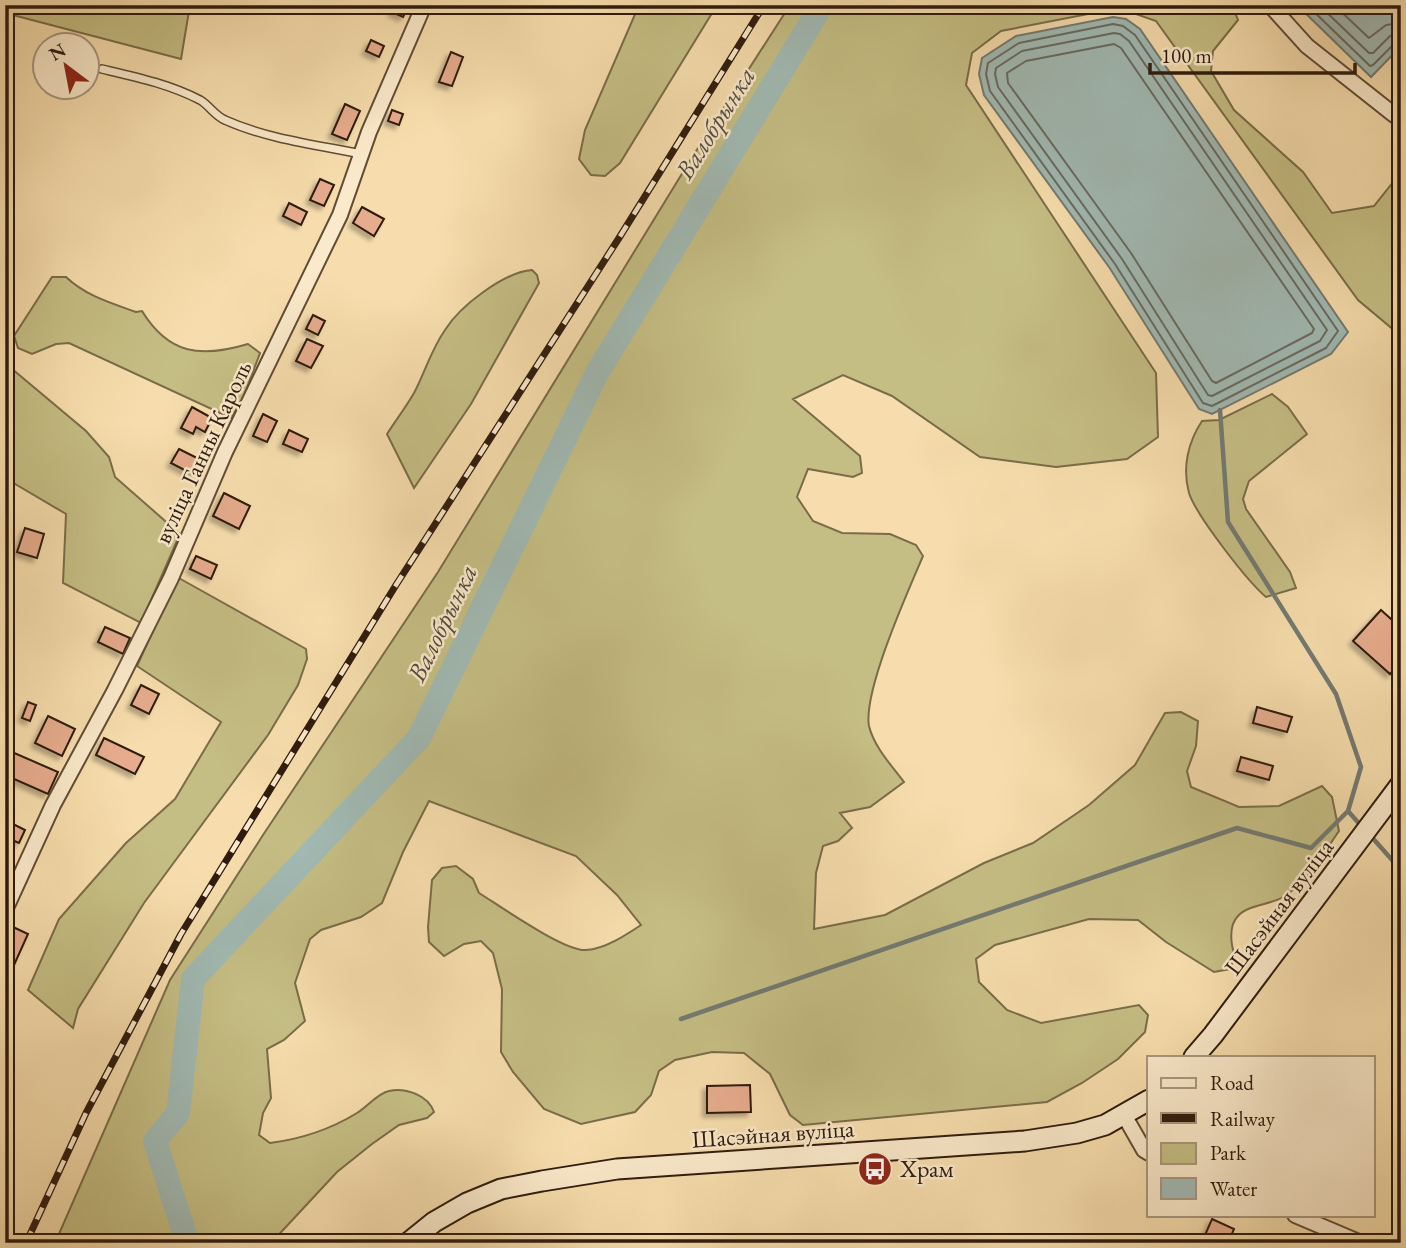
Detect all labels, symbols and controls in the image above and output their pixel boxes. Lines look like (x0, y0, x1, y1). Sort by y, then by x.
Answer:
north arrow (32, 32, 102, 102)
scale bar (1150, 32, 1355, 76)
text: N (44, 37, 71, 67)
text: 100 m (1161, 42, 1212, 69)
water label: Валобрынка (667, 61, 763, 186)
street label: вуліца Ганны Кароль (147, 355, 258, 548)
water label: Валобрынка (399, 559, 485, 688)
street label: Шасэйная вуліца (1217, 832, 1340, 981)
legend (1147, 1056, 1374, 1216)
text: Road (1210, 1069, 1254, 1096)
text: Railway (1210, 1105, 1276, 1132)
street label: Шасэйная вуліца (691, 1112, 856, 1155)
text: Park (1210, 1139, 1247, 1166)
bus stop icon: Храм (856, 1150, 894, 1188)
place label: Храм (899, 1153, 954, 1184)
text: Water (1210, 1175, 1257, 1202)

